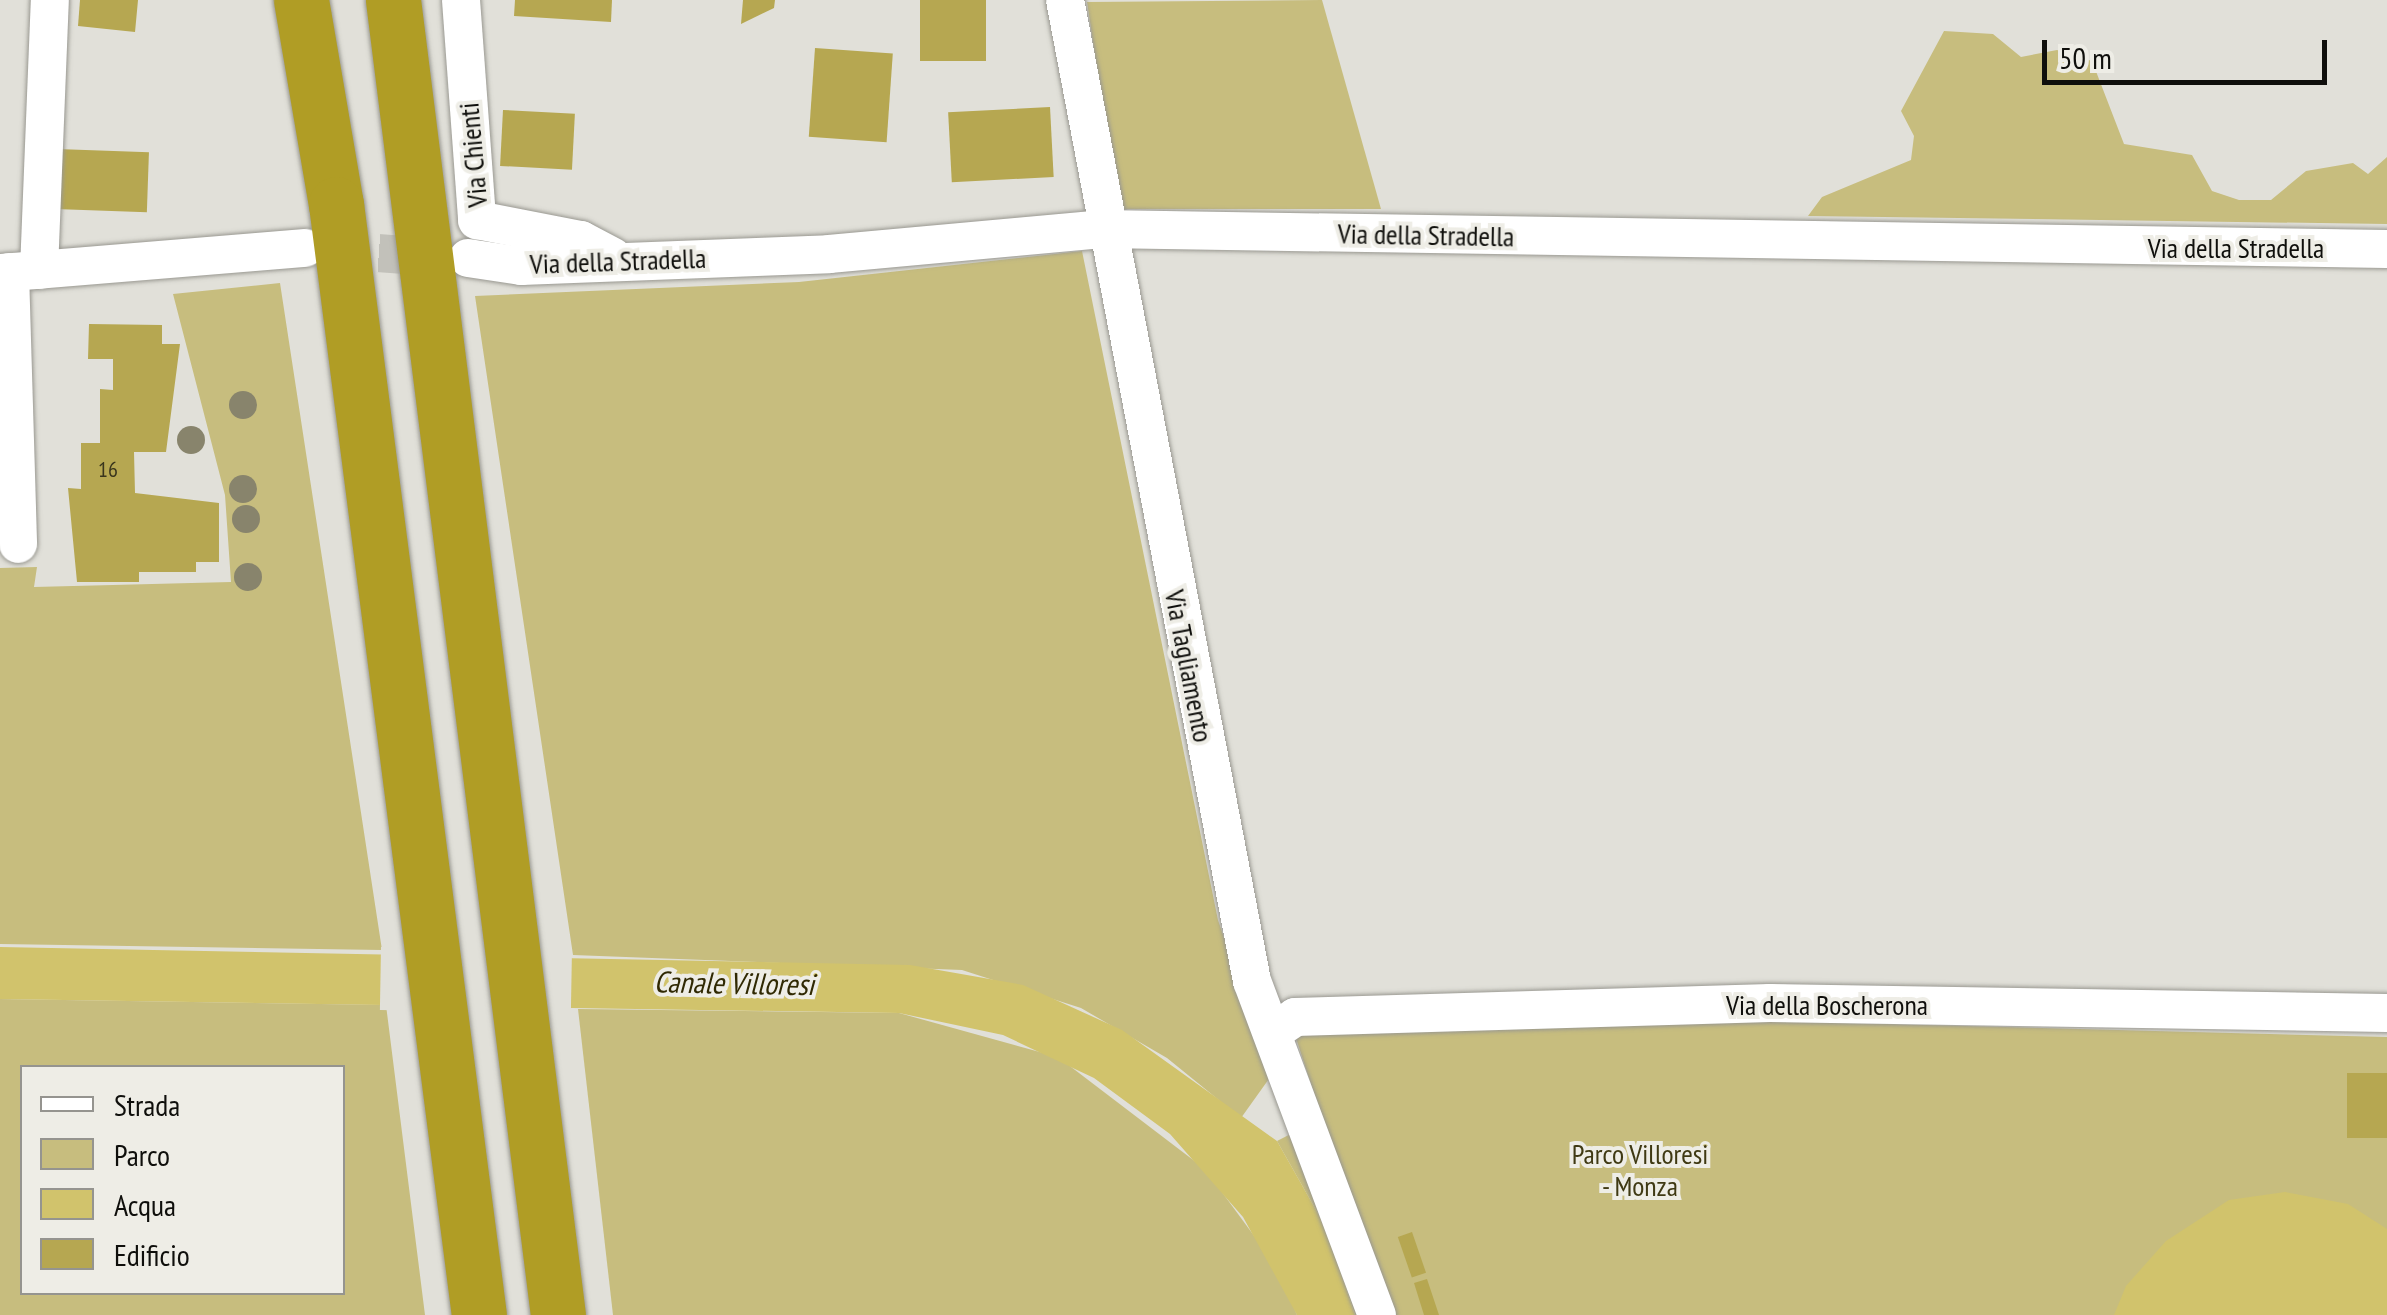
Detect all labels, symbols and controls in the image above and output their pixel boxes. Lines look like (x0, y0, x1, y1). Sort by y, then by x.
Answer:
scale bar (2047, 20, 2332, 82)
text: 50 m (2059, 38, 2112, 77)
street label: Via Chienti (452, 101, 494, 209)
street label: Via della Stradella (1337, 217, 1515, 253)
street label: Via della Stradella (2148, 231, 2324, 265)
street label: Via della Stradella (529, 241, 707, 281)
house number: 16 (98, 457, 118, 483)
street label: Via Tagliamento (1158, 587, 1220, 745)
water label: Canale Villoresi (653, 964, 815, 1002)
street label: Via della Boscherona (1726, 988, 1928, 1022)
legend (20, 1065, 345, 1295)
text: Strada (114, 1085, 180, 1124)
text: Parco (114, 1135, 170, 1174)
park label: Parco Villoresi - Monza (1571, 1137, 1709, 1203)
text: Acqua (114, 1185, 176, 1224)
text: Edificio (114, 1235, 190, 1274)

